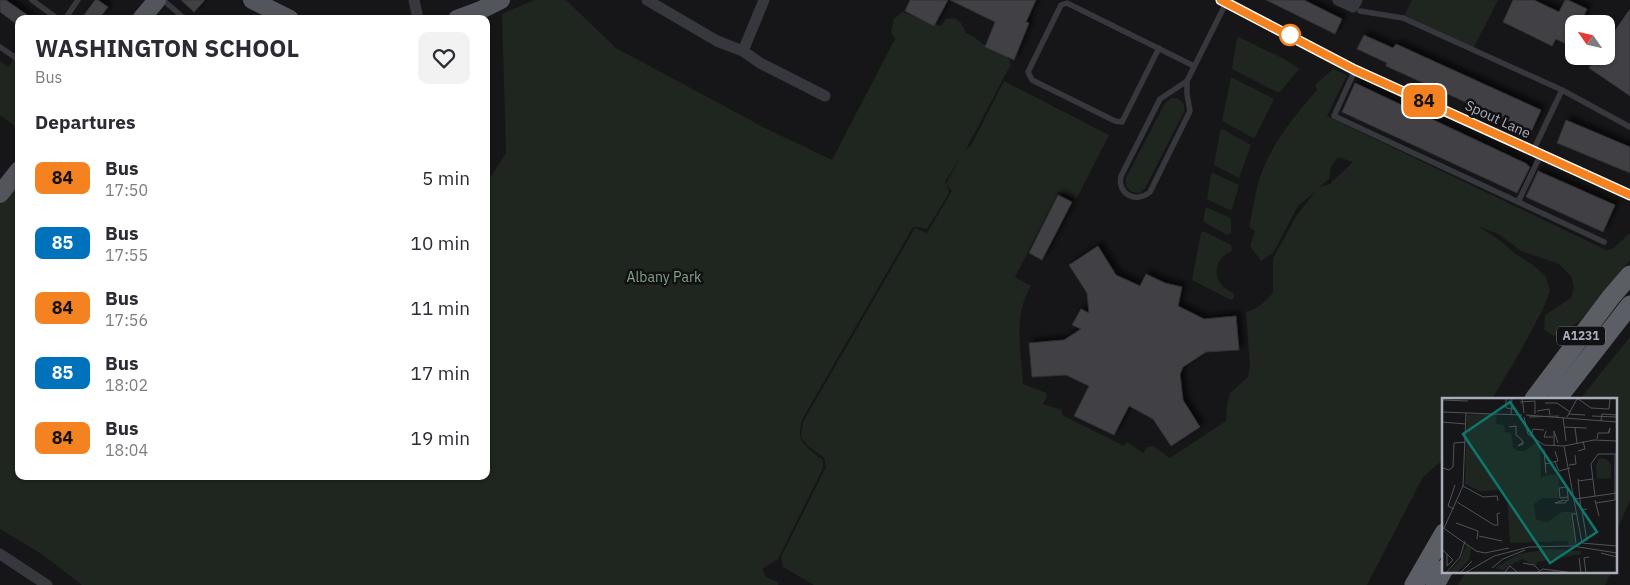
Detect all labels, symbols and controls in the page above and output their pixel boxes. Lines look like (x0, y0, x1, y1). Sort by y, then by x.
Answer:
north arrow (1565, 15, 1615, 65)
map controls (1565, 15, 1615, 65)
unlabelled marker (1279, 24, 1301, 46)
text: WASHINGTON SCHOOL (35, 32, 299, 64)
button: heart (418, 32, 470, 84)
text: Bus (35, 67, 62, 87)
line badge: 84 (1402, 85, 1446, 117)
text: 84 (1413, 89, 1435, 112)
street label: Spout Lane (1462, 96, 1534, 142)
text: Departures (35, 110, 135, 134)
text: Bus (105, 156, 139, 180)
text: 84 (52, 166, 73, 189)
text: 5 min (422, 166, 470, 190)
text: 17:50 (105, 180, 148, 200)
text: Bus (105, 221, 139, 245)
text: 85 (52, 231, 73, 254)
text: 10 min (411, 231, 470, 255)
text: 17:55 (105, 245, 148, 265)
park label: Albany Park (627, 268, 702, 286)
text: Bus (105, 286, 139, 310)
text: 84 (52, 296, 73, 319)
text: 11 min (411, 296, 470, 320)
text: 17:56 (105, 310, 148, 330)
road number: A1231 (1557, 326, 1605, 346)
text: Bus (105, 351, 139, 375)
text: 85 (52, 361, 73, 384)
text: 17 min (411, 361, 470, 385)
text: 18:02 (105, 375, 148, 395)
inset map (1442, 398, 1618, 572)
text: Bus (105, 416, 139, 440)
text: 84 (52, 426, 73, 449)
text: 19 min (411, 426, 470, 450)
text: 18:04 (105, 440, 148, 460)

